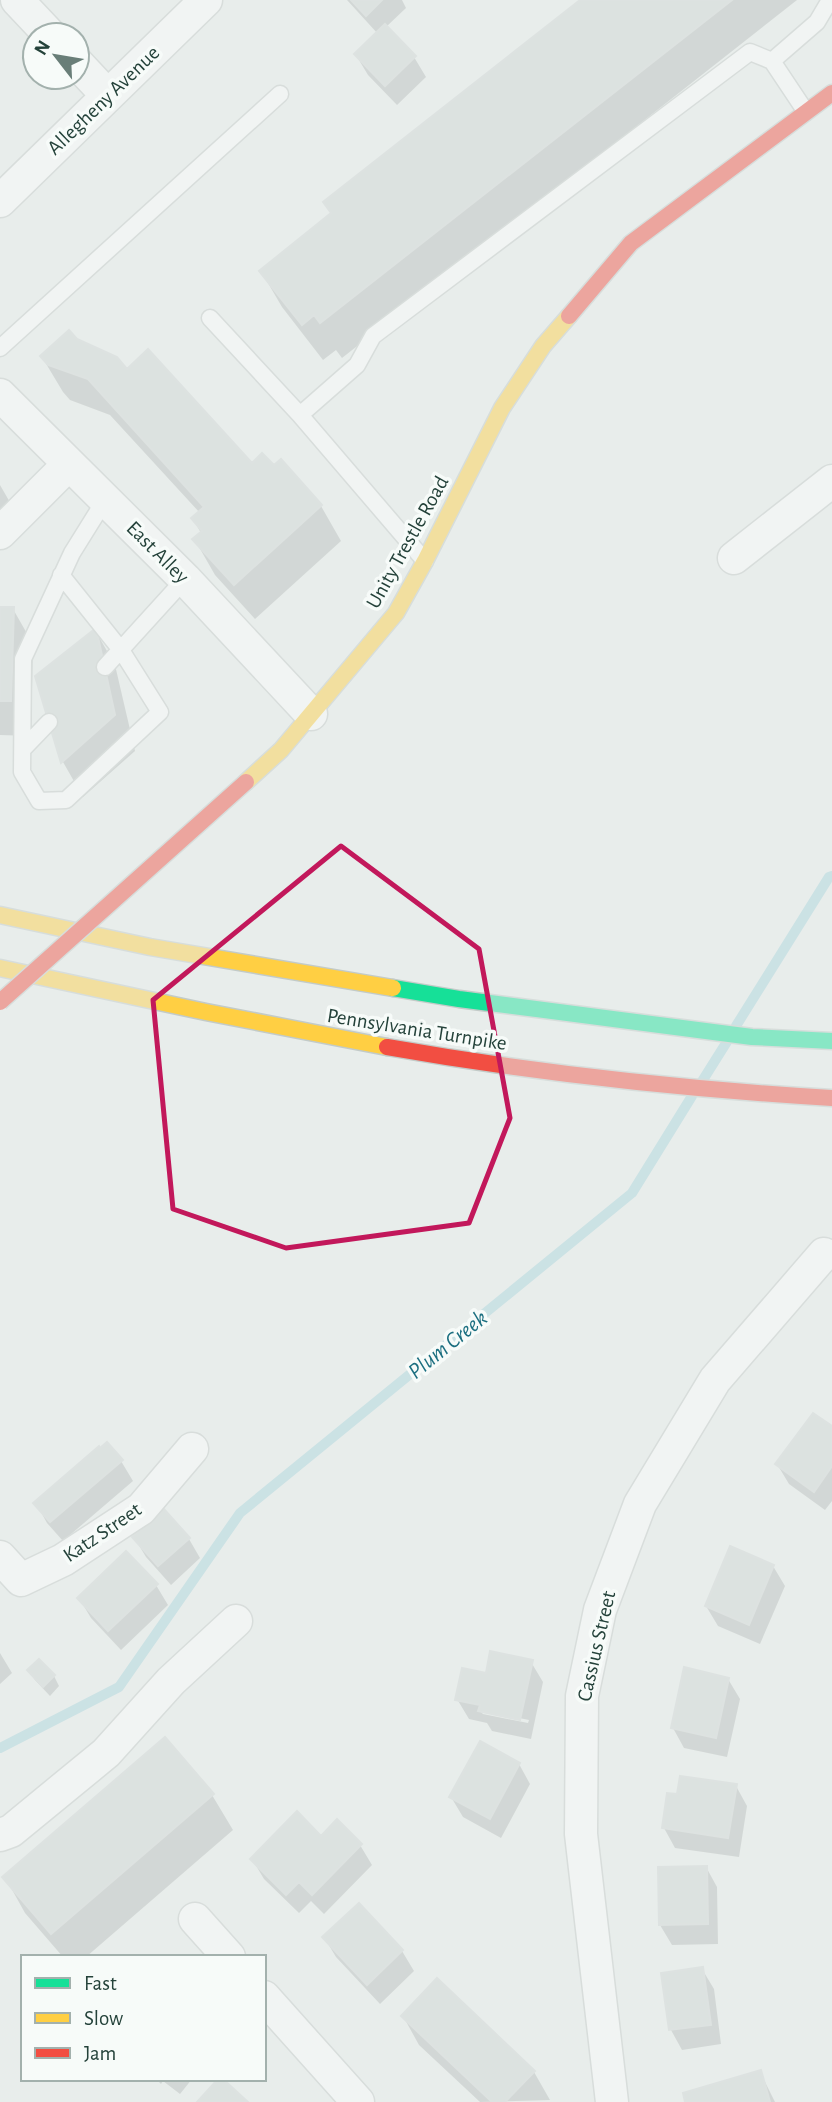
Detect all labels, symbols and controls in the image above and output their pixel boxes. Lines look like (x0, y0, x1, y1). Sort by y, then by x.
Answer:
north arrow (21, 21, 91, 91)
text: N (31, 37, 54, 59)
street label: Allegheny Avenue (43, 42, 163, 159)
street label: Unity Trestle Road (362, 472, 452, 612)
street label: East Alley (122, 517, 193, 588)
street label: Pennsylvania Turnpike (326, 1005, 508, 1054)
water label: Plum Creek (404, 1306, 492, 1384)
street label: Katz Street (59, 1499, 145, 1566)
street label: Cassius Street (574, 1589, 619, 1703)
legend (21, 1955, 266, 2081)
text: Fast (84, 1973, 117, 1994)
text: Slow (84, 2008, 123, 2029)
text: Jam (84, 2043, 116, 2064)

